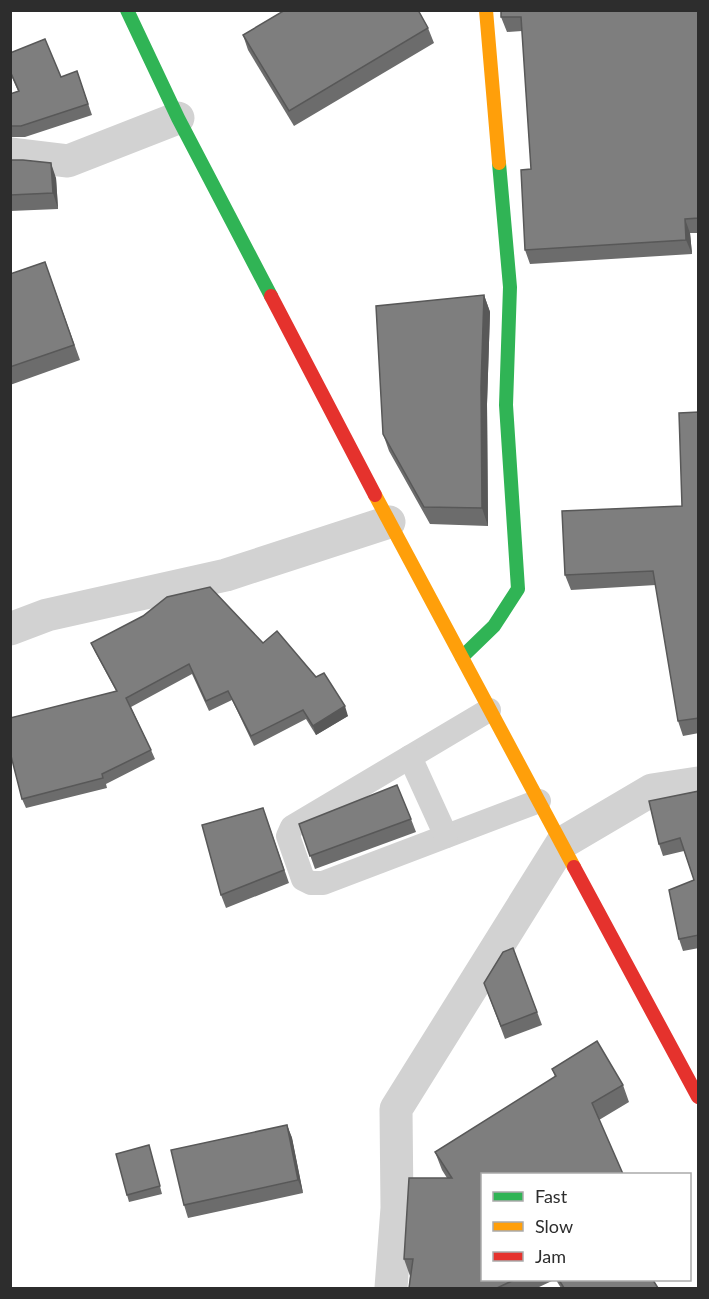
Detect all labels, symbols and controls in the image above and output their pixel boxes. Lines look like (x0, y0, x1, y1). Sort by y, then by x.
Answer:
legend (481, 1173, 691, 1281)
text: Fast (535, 1185, 568, 1207)
text: Slow (535, 1215, 573, 1237)
text: Jam (535, 1245, 566, 1267)

